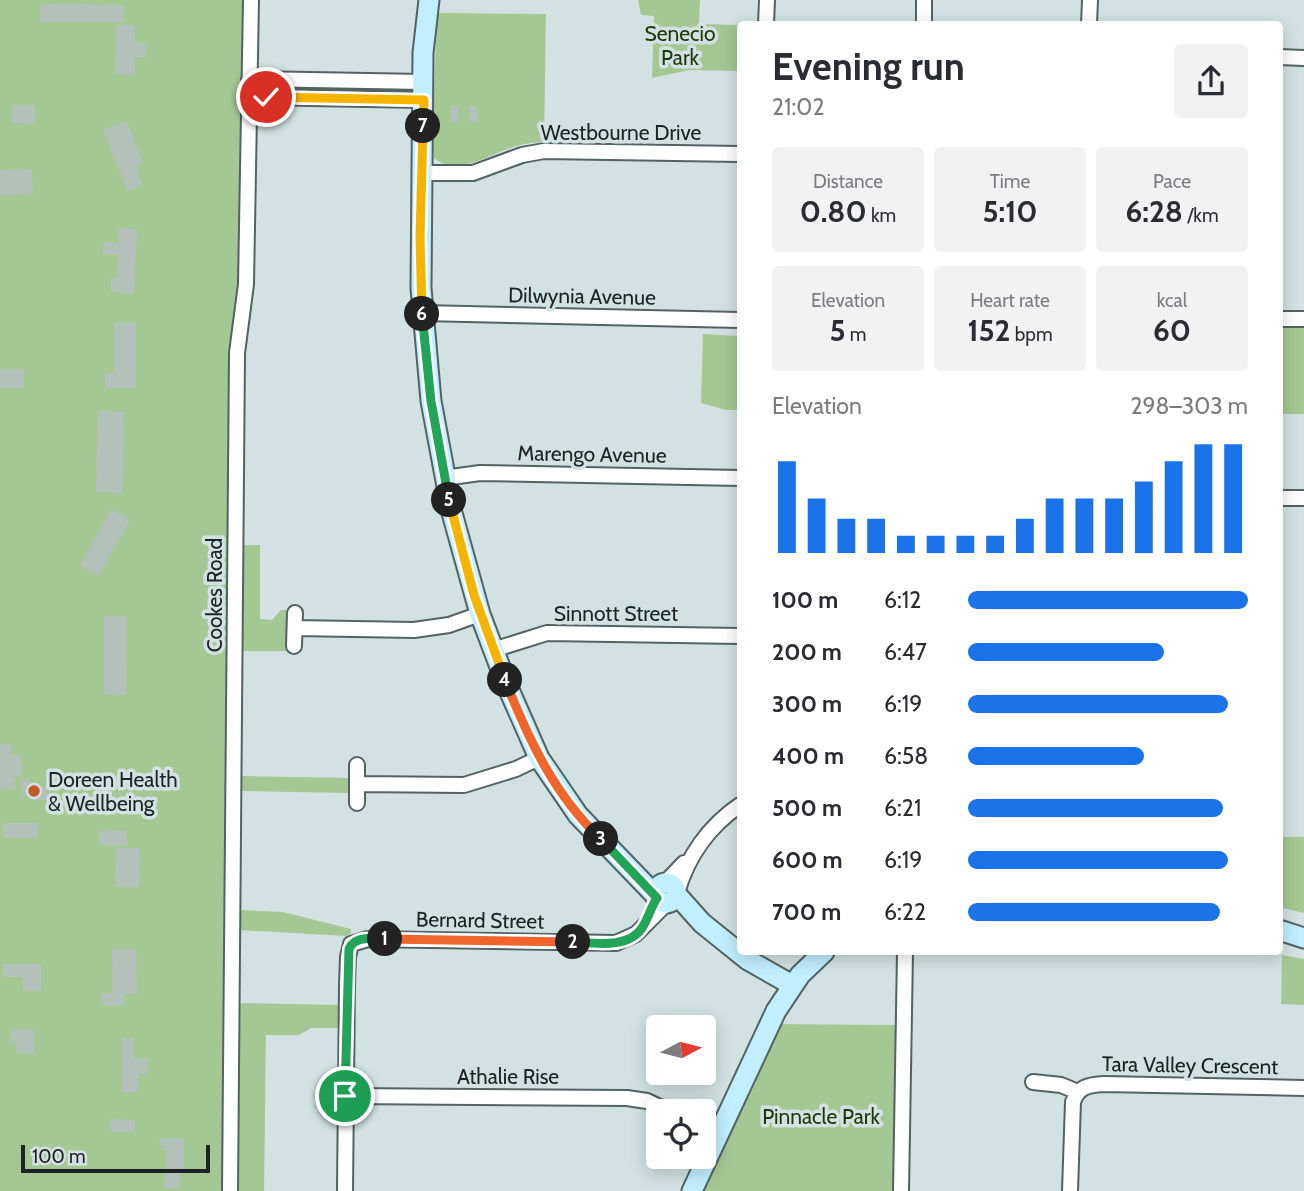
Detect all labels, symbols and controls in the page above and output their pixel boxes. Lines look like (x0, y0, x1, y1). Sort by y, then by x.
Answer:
park label: Senecio Park (644, 21, 716, 70)
text: Evening run (772, 43, 965, 90)
button: share (1174, 44, 1248, 118)
pin (236, 67, 296, 127)
icon: check (247, 78, 285, 116)
text: 21:02 (772, 93, 824, 121)
pin: 7 (406, 108, 440, 144)
text: 7 (418, 114, 427, 137)
street label: Westbourne Drive (541, 120, 702, 145)
text: Distance (813, 170, 883, 193)
text: Time (990, 170, 1030, 193)
text: Pace (1153, 170, 1191, 193)
text: 0.80 (800, 193, 867, 230)
text: 5:10 (982, 193, 1038, 230)
text: 6:28 (1125, 193, 1183, 230)
text: km (867, 204, 896, 227)
text: /km (1183, 204, 1219, 227)
street label: Dilwynia Avenue (508, 282, 656, 310)
text: Elevation (811, 289, 885, 312)
text: Heart rate (970, 289, 1050, 312)
text: kcal (1157, 289, 1187, 312)
pin: 6 (404, 296, 440, 332)
text: 6 (416, 302, 427, 325)
text: 5 (829, 312, 846, 349)
text: 152 (967, 312, 1010, 349)
text: 60 (1153, 312, 1191, 349)
text: m (846, 323, 867, 346)
text: bpm (1010, 323, 1053, 346)
text: Elevation (772, 392, 862, 420)
text: 298–303 m (1130, 392, 1248, 420)
street label: Marengo Avenue (517, 440, 667, 468)
pin: 5 (432, 482, 466, 518)
text: 5 (443, 488, 454, 511)
street label: Cookes Road (202, 538, 227, 652)
text: 100 m (772, 586, 838, 614)
text: 6:12 (884, 586, 921, 614)
street label: Sinnott Street (554, 601, 678, 626)
text: 200 m (772, 638, 842, 666)
text: 6:47 (884, 638, 927, 666)
pin: 4 (488, 662, 522, 698)
text: 4 (499, 668, 510, 691)
text: 300 m (772, 690, 842, 718)
text: 6:19 (884, 690, 922, 718)
text: 400 m (772, 742, 844, 770)
text: 6:58 (884, 742, 928, 770)
place label: Doreen Health & Wellbeing (48, 767, 178, 816)
marker: Doreen Health & Wellbeing (26, 783, 42, 799)
text: 500 m (772, 794, 842, 822)
text: 6:21 (884, 794, 921, 822)
pin: 3 (584, 822, 618, 856)
text: 3 (595, 827, 606, 850)
text: 600 m (772, 846, 843, 874)
text: 6:19 (884, 846, 922, 874)
text: 700 m (772, 898, 841, 926)
text: 6:22 (884, 898, 926, 926)
street label: Bernard Street (416, 906, 544, 934)
pin: 1 (368, 922, 402, 956)
pin: 2 (556, 925, 590, 960)
text: 1 (381, 927, 388, 950)
text: 2 (567, 930, 578, 953)
north arrow (646, 1015, 716, 1085)
map controls (646, 1015, 716, 1169)
street label: Tara Valley Crescent (1102, 1051, 1278, 1079)
street label: Athalie Rise (457, 1064, 559, 1089)
pin (315, 1066, 375, 1126)
icon: arrive (326, 1077, 364, 1115)
button: locate (646, 1099, 716, 1169)
park label: Pinnacle Park (762, 1104, 880, 1129)
scale bar (21, 1142, 210, 1174)
text: 100 m (32, 1145, 86, 1168)

